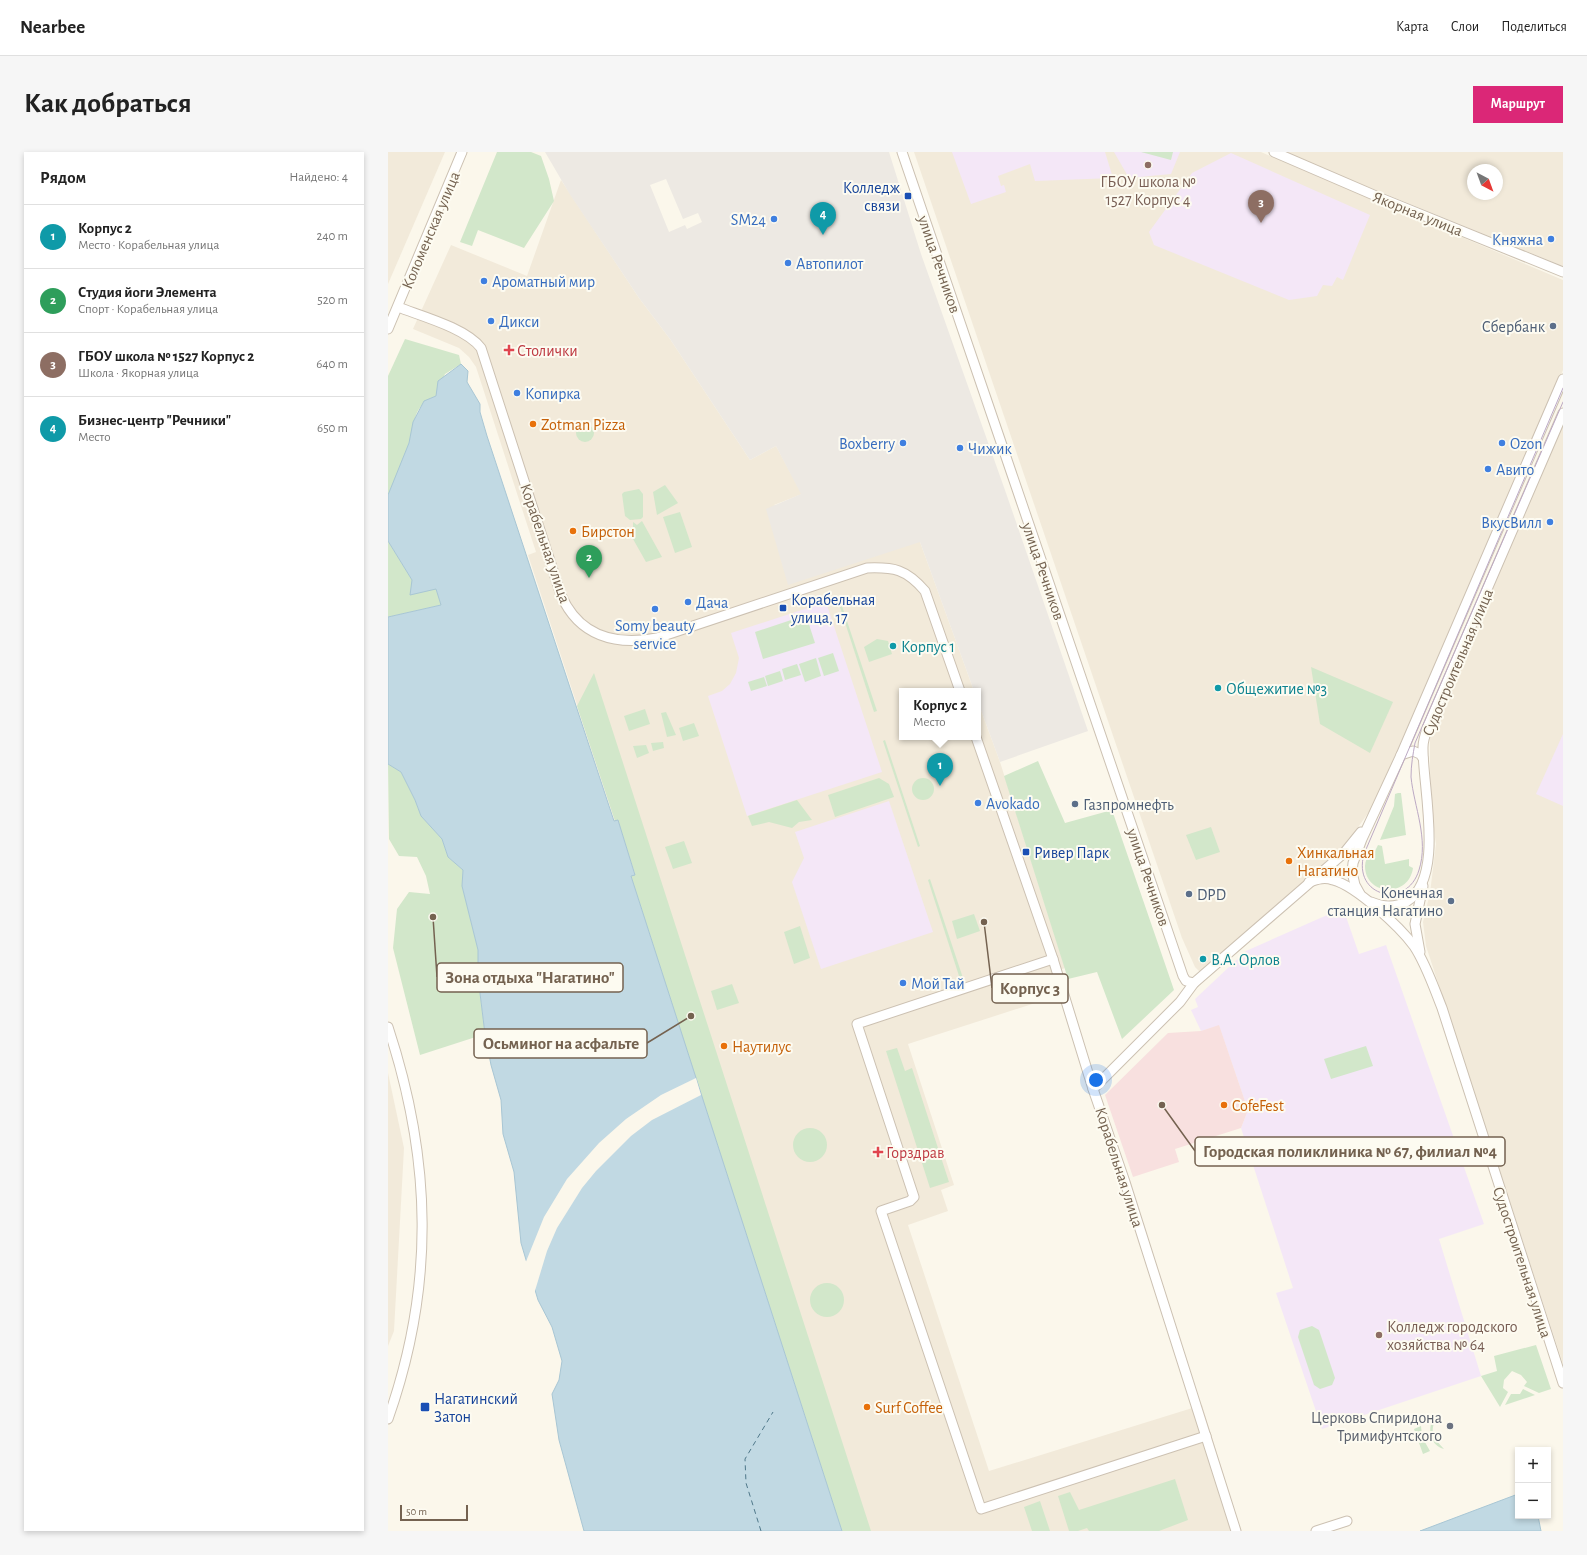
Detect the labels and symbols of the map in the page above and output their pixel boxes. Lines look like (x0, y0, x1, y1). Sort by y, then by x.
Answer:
marker: ГБОУ школа № 1527 Корпус 4 (1143, 160, 1153, 170)
north arrow (1467, 164, 1503, 200)
street label: Коломенская улица (399, 169, 464, 292)
place label: ГБОУ школа № 1527 Корпус 4 (1100, 174, 1196, 209)
place label: Колледж связи (843, 180, 901, 214)
street label: Якорная улица (1370, 189, 1465, 240)
pin: 3 (1248, 190, 1274, 223)
marker: Колледж связи (903, 191, 913, 201)
pin: 4 (810, 202, 836, 235)
place label: SM24 (731, 212, 766, 228)
street label: улица Речников (914, 213, 963, 315)
marker: SM24 (769, 214, 779, 224)
place label: Княжна (1492, 232, 1543, 248)
marker: Княжна (1546, 234, 1556, 244)
place label: Автопилот (796, 256, 864, 272)
marker: Автопилот (783, 258, 793, 268)
place label: Ароматный мир (492, 274, 595, 290)
marker: Ароматный мир (479, 276, 489, 286)
place label: Дикси (499, 314, 539, 330)
marker: Дикси (486, 316, 496, 326)
place label: Сбербанк (1482, 319, 1546, 335)
marker: Сбербанк (1548, 321, 1558, 331)
place label: Столички (517, 343, 578, 359)
marker: Столички (504, 345, 514, 355)
place label: Копирка (525, 386, 581, 402)
marker: Копирка (512, 388, 522, 398)
place label: Zotman Pizza (541, 417, 626, 433)
marker: Zotman Pizza (528, 419, 538, 429)
place label: Boxberry (839, 436, 895, 453)
place label: Ozon (1510, 436, 1542, 452)
marker: Boxberry (898, 438, 908, 448)
marker: Ozon (1497, 438, 1507, 448)
place label: Чижик (968, 441, 1012, 457)
marker: Чижик (955, 443, 965, 453)
place label: Авито (1496, 462, 1534, 478)
marker: Авито (1483, 464, 1493, 474)
street label: Корабельная улица (516, 482, 573, 605)
place label: ВкусВилл (1481, 515, 1542, 532)
marker: ВкусВилл (1545, 517, 1555, 527)
street label: улица Речников (1018, 520, 1067, 622)
place label: Бирстон (581, 524, 635, 540)
marker: Бирстон (568, 526, 578, 536)
pin: 2 (576, 545, 602, 578)
street label: Судостроительная улица (1420, 586, 1497, 739)
place label: Корабельная улица, 17 (790, 592, 875, 627)
place label: Дача (696, 595, 728, 611)
marker: Дача (683, 597, 693, 607)
marker: Корабельная улица, 17 (778, 603, 788, 613)
marker: Somy beauty service (650, 604, 660, 614)
place label: Somy beauty service (615, 618, 695, 652)
place label: Корпус 1 (901, 639, 955, 656)
marker: Корпус 1 (888, 641, 898, 651)
place label: Общежитие №3 (1226, 681, 1327, 697)
marker: Общежитие №3 (1213, 683, 1223, 693)
pin: 1 (927, 753, 953, 786)
place label: Avokado (986, 796, 1040, 812)
place label: Газпромнефть (1083, 797, 1174, 813)
marker: Avokado (973, 798, 983, 808)
marker: Газпромнефть (1070, 799, 1080, 809)
street label: улица Речников (1123, 826, 1172, 928)
place label: Ривер Парк (1034, 845, 1110, 861)
place label: Хинкальная Нагатино (1297, 845, 1375, 879)
marker: Ривер Парк (1021, 847, 1031, 857)
marker: Хинкальная Нагатино (1284, 856, 1294, 866)
place label: Конечная станция Нагатино (1327, 885, 1443, 919)
place label: DPD (1197, 887, 1226, 903)
marker: DPD (1184, 889, 1194, 899)
marker: Конечная станция Нагатино (1446, 896, 1456, 906)
place label: В.А. Орлов (1211, 952, 1280, 968)
marker: В.А. Орлов (1198, 954, 1208, 964)
callout: Зона отдыха "Нагатино" (437, 963, 623, 992)
text: Зона отдыха "Нагатино" (445, 969, 615, 986)
callout: Корпус 3 (992, 974, 1068, 1003)
place label: Мой Тай (911, 976, 965, 992)
marker: Мой Тай (898, 978, 908, 988)
text: Корпус 3 (1000, 980, 1060, 998)
callout: Осьминог на асфальте (474, 1029, 647, 1058)
text: Осьминог на асфальте (483, 1035, 639, 1052)
place label: Наутилус (732, 1039, 791, 1056)
marker: Наутилус (719, 1041, 729, 1051)
your location (1086, 1070, 1106, 1090)
place label: CofeFest (1232, 1098, 1284, 1114)
marker: CofeFest (1219, 1100, 1229, 1110)
street label: Корабельная улица (1091, 1105, 1146, 1230)
callout: Городская поликлиника № 67, филиал №4 (1195, 1137, 1505, 1166)
text: Городская поликлиника № 67, филиал №4 (1203, 1143, 1497, 1160)
place label: Горздрав (886, 1145, 944, 1161)
marker: Горздрав (873, 1147, 883, 1157)
street label: Судостроительная улица (1489, 1185, 1554, 1340)
place label: Колледж городского хозяйства № 64 (1387, 1319, 1518, 1353)
marker: Колледж городского хозяйства № 64 (1374, 1330, 1384, 1340)
place label: Нагатинский Затон (434, 1391, 518, 1425)
place label: Surf Coffee (875, 1400, 943, 1416)
marker: Нагатинский Затон (419, 1401, 431, 1413)
marker: Surf Coffee (862, 1402, 872, 1412)
place label: Церковь Спиридона Тримифунтского (1311, 1410, 1442, 1445)
marker: Церковь Спиридона Тримифунтского (1445, 1421, 1455, 1431)
scale bar (400, 1503, 468, 1522)

